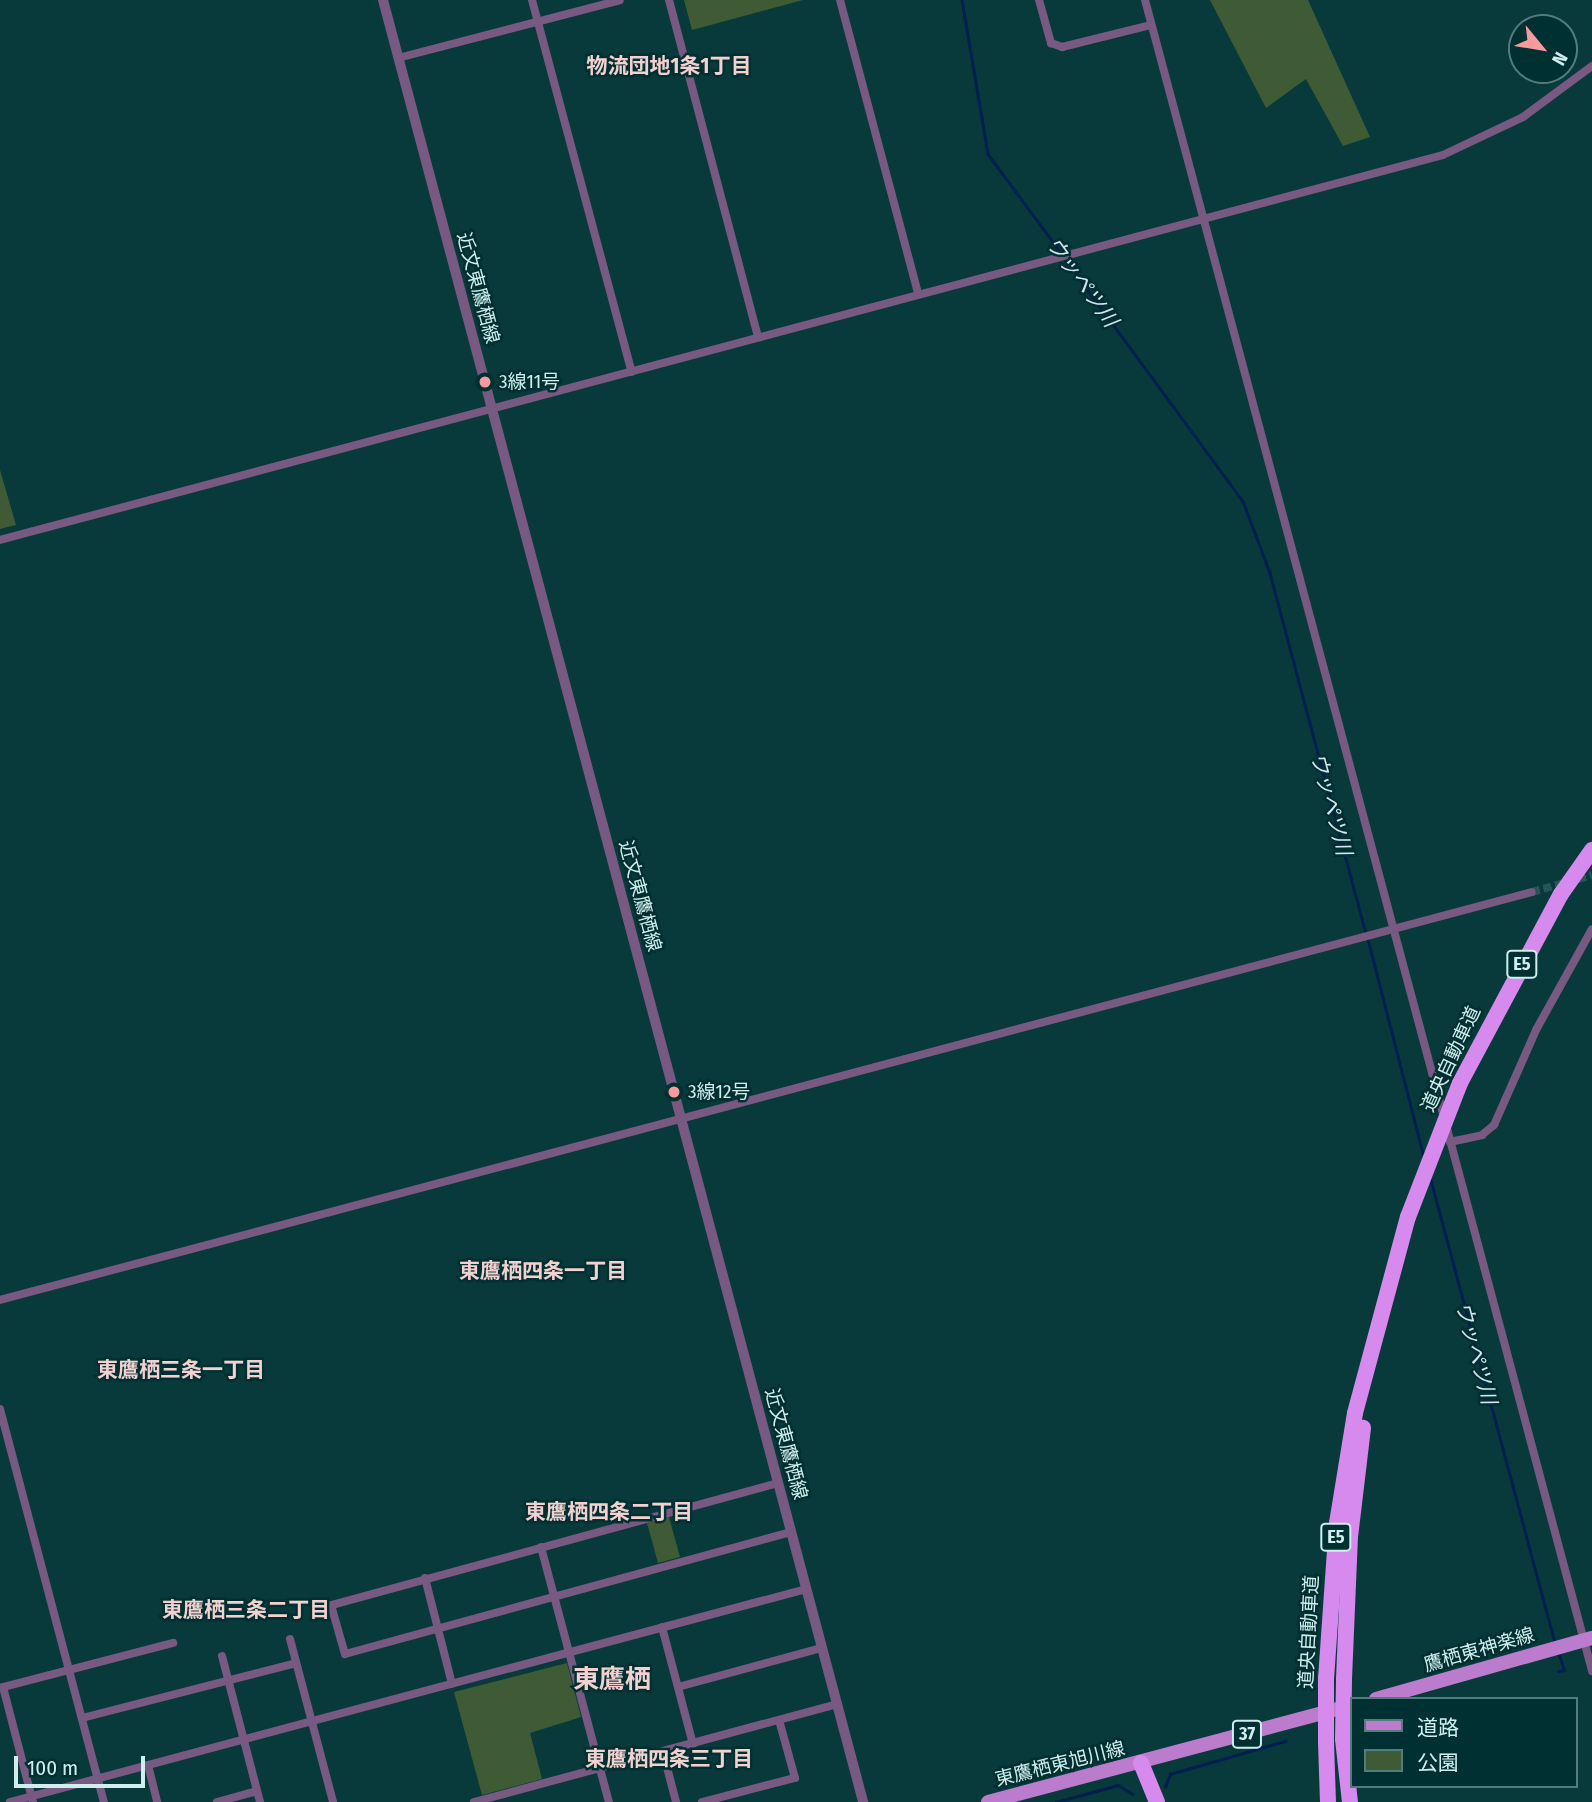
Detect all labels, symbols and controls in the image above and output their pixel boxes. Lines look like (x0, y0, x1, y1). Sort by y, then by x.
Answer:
north arrow (1508, 14, 1578, 84)
text: N (1547, 48, 1573, 69)
district label: 物流団地1条1丁目 (587, 53, 751, 79)
street label: 近文東鷹栖線 (452, 230, 504, 346)
water label: ウッペツ川 (1041, 232, 1123, 332)
place label: 3線11号 (499, 371, 560, 393)
marker: 3線11号 (477, 374, 493, 390)
water label: ウッペツ川 (1305, 750, 1357, 858)
street label: 近文東鷹栖線 (614, 838, 666, 954)
road number: E5 (1506, 950, 1538, 979)
street label: 道央自動車道 (1417, 1003, 1485, 1115)
place label: 3線12号 (688, 1081, 750, 1103)
marker: 3線12号 (666, 1084, 682, 1100)
district label: 東鷹栖四条一丁目 (459, 1258, 627, 1284)
water label: ウッペツ川 (1450, 1299, 1502, 1407)
district label: 東鷹栖三条一丁目 (97, 1357, 265, 1383)
street label: 近文東鷹栖線 (760, 1386, 812, 1502)
district label: 東鷹栖四条二丁目 (525, 1499, 693, 1525)
road number: E5 (1320, 1522, 1352, 1552)
street label: 道央自動車道 (1295, 1574, 1323, 1690)
district label: 東鷹栖三条二丁目 (162, 1597, 330, 1623)
street label: 鷹栖東神楽線 (1421, 1623, 1537, 1677)
district label: 東鷹栖 (573, 1664, 651, 1696)
legend (1350, 1697, 1578, 1788)
text: 道路 (1417, 1715, 1459, 1741)
road number: 37 (1231, 1720, 1263, 1749)
street label: 東鷹栖東旭川線 (993, 1737, 1127, 1791)
scale bar (18, 1742, 149, 1786)
district label: 東鷹栖四条三丁目 (585, 1746, 753, 1772)
text: 公園 (1417, 1750, 1459, 1776)
text: 100 m (27, 1755, 78, 1781)

